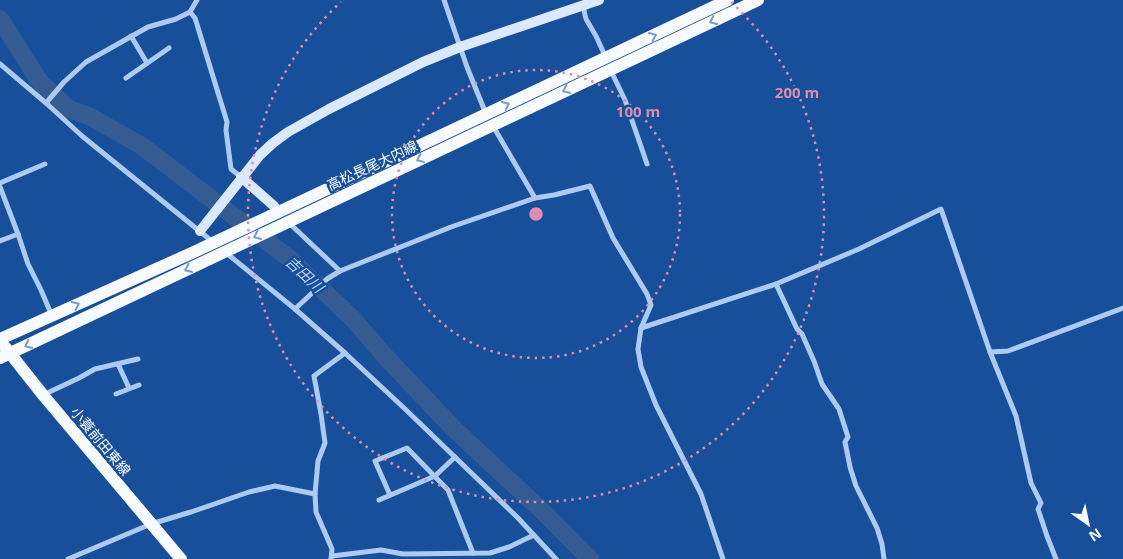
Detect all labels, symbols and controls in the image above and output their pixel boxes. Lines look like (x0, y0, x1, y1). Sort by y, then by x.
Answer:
one-way arrow (710, 15, 719, 25)
one-way arrow (647, 32, 656, 42)
text: 200 m (775, 82, 819, 102)
one-way arrow (563, 84, 572, 94)
one-way arrow (500, 101, 509, 111)
text: 100 m (616, 101, 660, 121)
street label: 高松長尾大内線 (324, 136, 420, 194)
one-way arrow (416, 153, 425, 163)
centre of rings (527, 205, 545, 223)
one-way arrow (253, 230, 262, 241)
water label: 吉田川 (282, 251, 330, 298)
one-way arrow (184, 263, 193, 274)
one-way arrow (71, 300, 80, 311)
one-way arrow (24, 339, 33, 349)
street label: 小蓑前田東線 (67, 403, 135, 479)
north arrow (1063, 499, 1113, 549)
text: N (1085, 524, 1105, 546)

